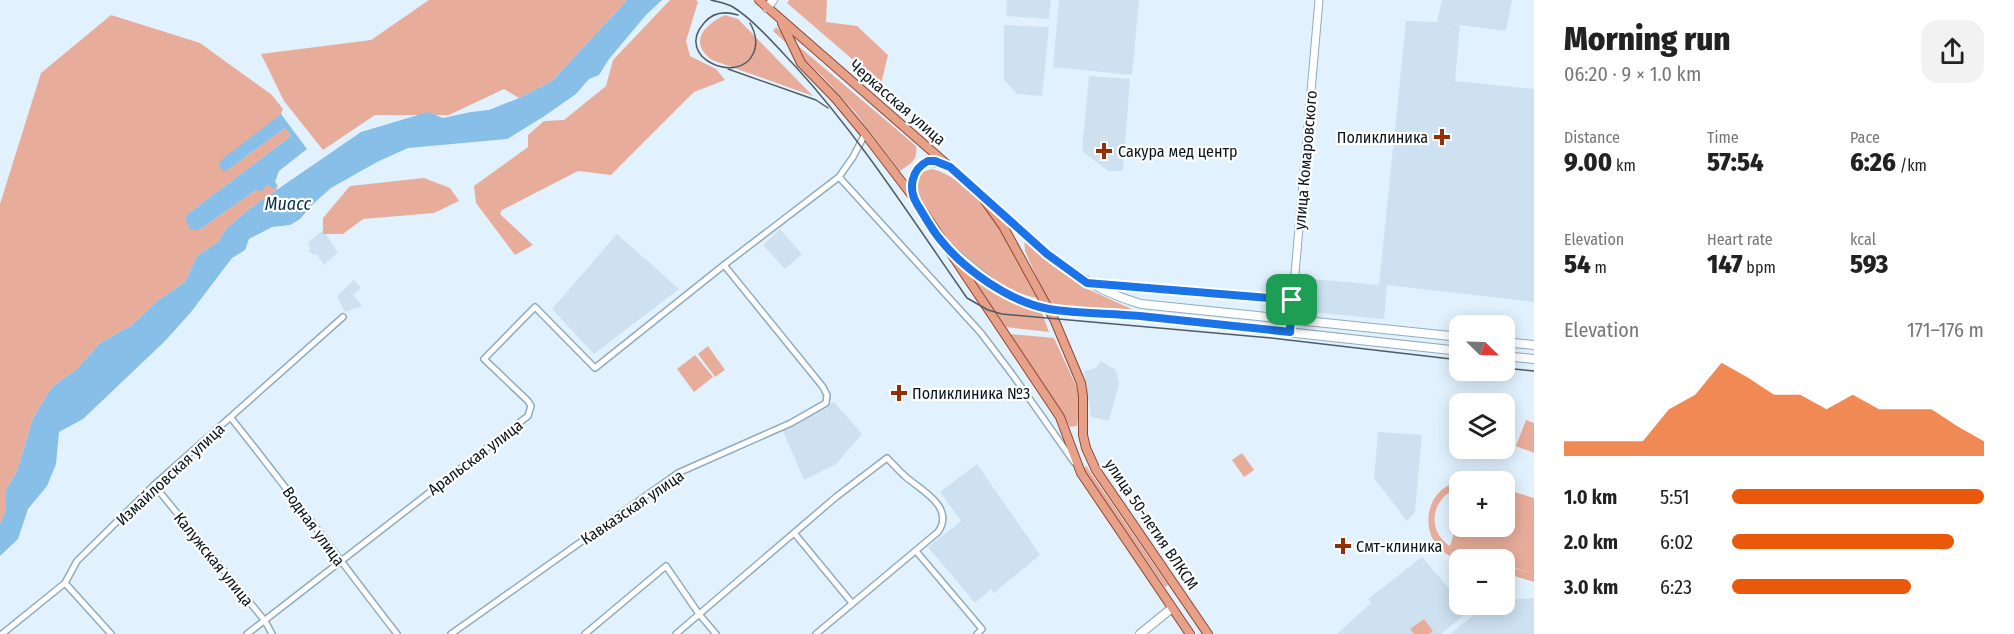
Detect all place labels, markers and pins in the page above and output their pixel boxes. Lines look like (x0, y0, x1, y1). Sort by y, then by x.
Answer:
place label: Поликлиника (1337, 128, 1428, 147)
marker: Поликлиника (1433, 128, 1451, 146)
marker: Сакура мед центр (1095, 142, 1113, 160)
place label: Сакура мед центр (1118, 142, 1237, 161)
pin (1266, 274, 1317, 325)
marker: Поликлиника №3 (890, 384, 908, 402)
place label: Поликлиника №3 (912, 384, 1030, 403)
marker: Смт-клиника (1334, 537, 1352, 555)
place label: Смт-клиника (1356, 537, 1442, 556)

